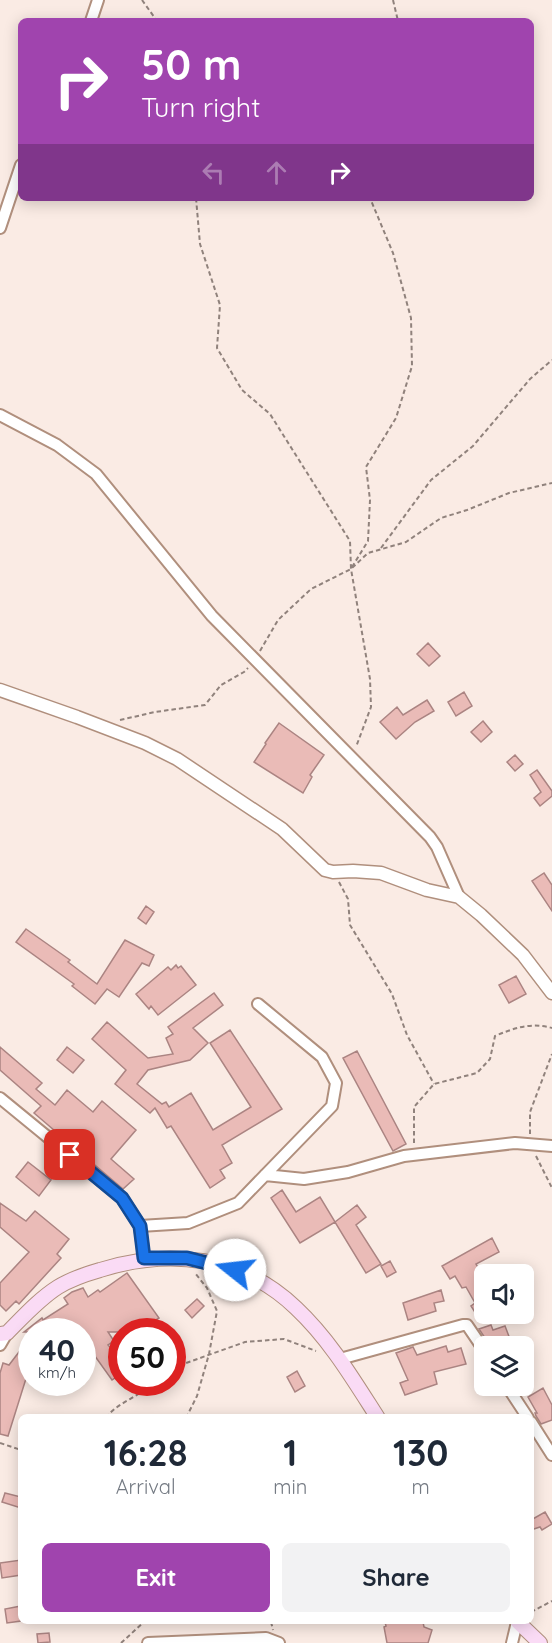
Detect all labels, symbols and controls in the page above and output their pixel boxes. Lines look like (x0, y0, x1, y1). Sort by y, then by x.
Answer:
text: 50 m (141, 38, 241, 91)
icon: right (42, 42, 120, 120)
text: Turn right (141, 90, 260, 124)
icon: left (197, 156, 230, 189)
icon: ahead (260, 156, 293, 189)
icon: right (323, 156, 356, 189)
pin (44, 1129, 95, 1180)
icon: arrive (53, 1138, 86, 1171)
position arrow (203, 1238, 267, 1302)
map controls (474, 1264, 534, 1396)
button: sound (474, 1264, 534, 1324)
speed limit sign: 50 (108, 1318, 186, 1396)
text: 40 (39, 1331, 75, 1369)
button: layers (474, 1336, 534, 1396)
text: km/h (38, 1363, 76, 1382)
text: 16:28 (104, 1430, 188, 1475)
text: 1 (283, 1430, 297, 1475)
text: 130 (393, 1430, 448, 1475)
text: Arrival (116, 1474, 176, 1499)
text: min (273, 1474, 307, 1499)
text: m (412, 1474, 430, 1499)
button: Exit (42, 1543, 270, 1612)
button: Share (282, 1543, 510, 1612)

